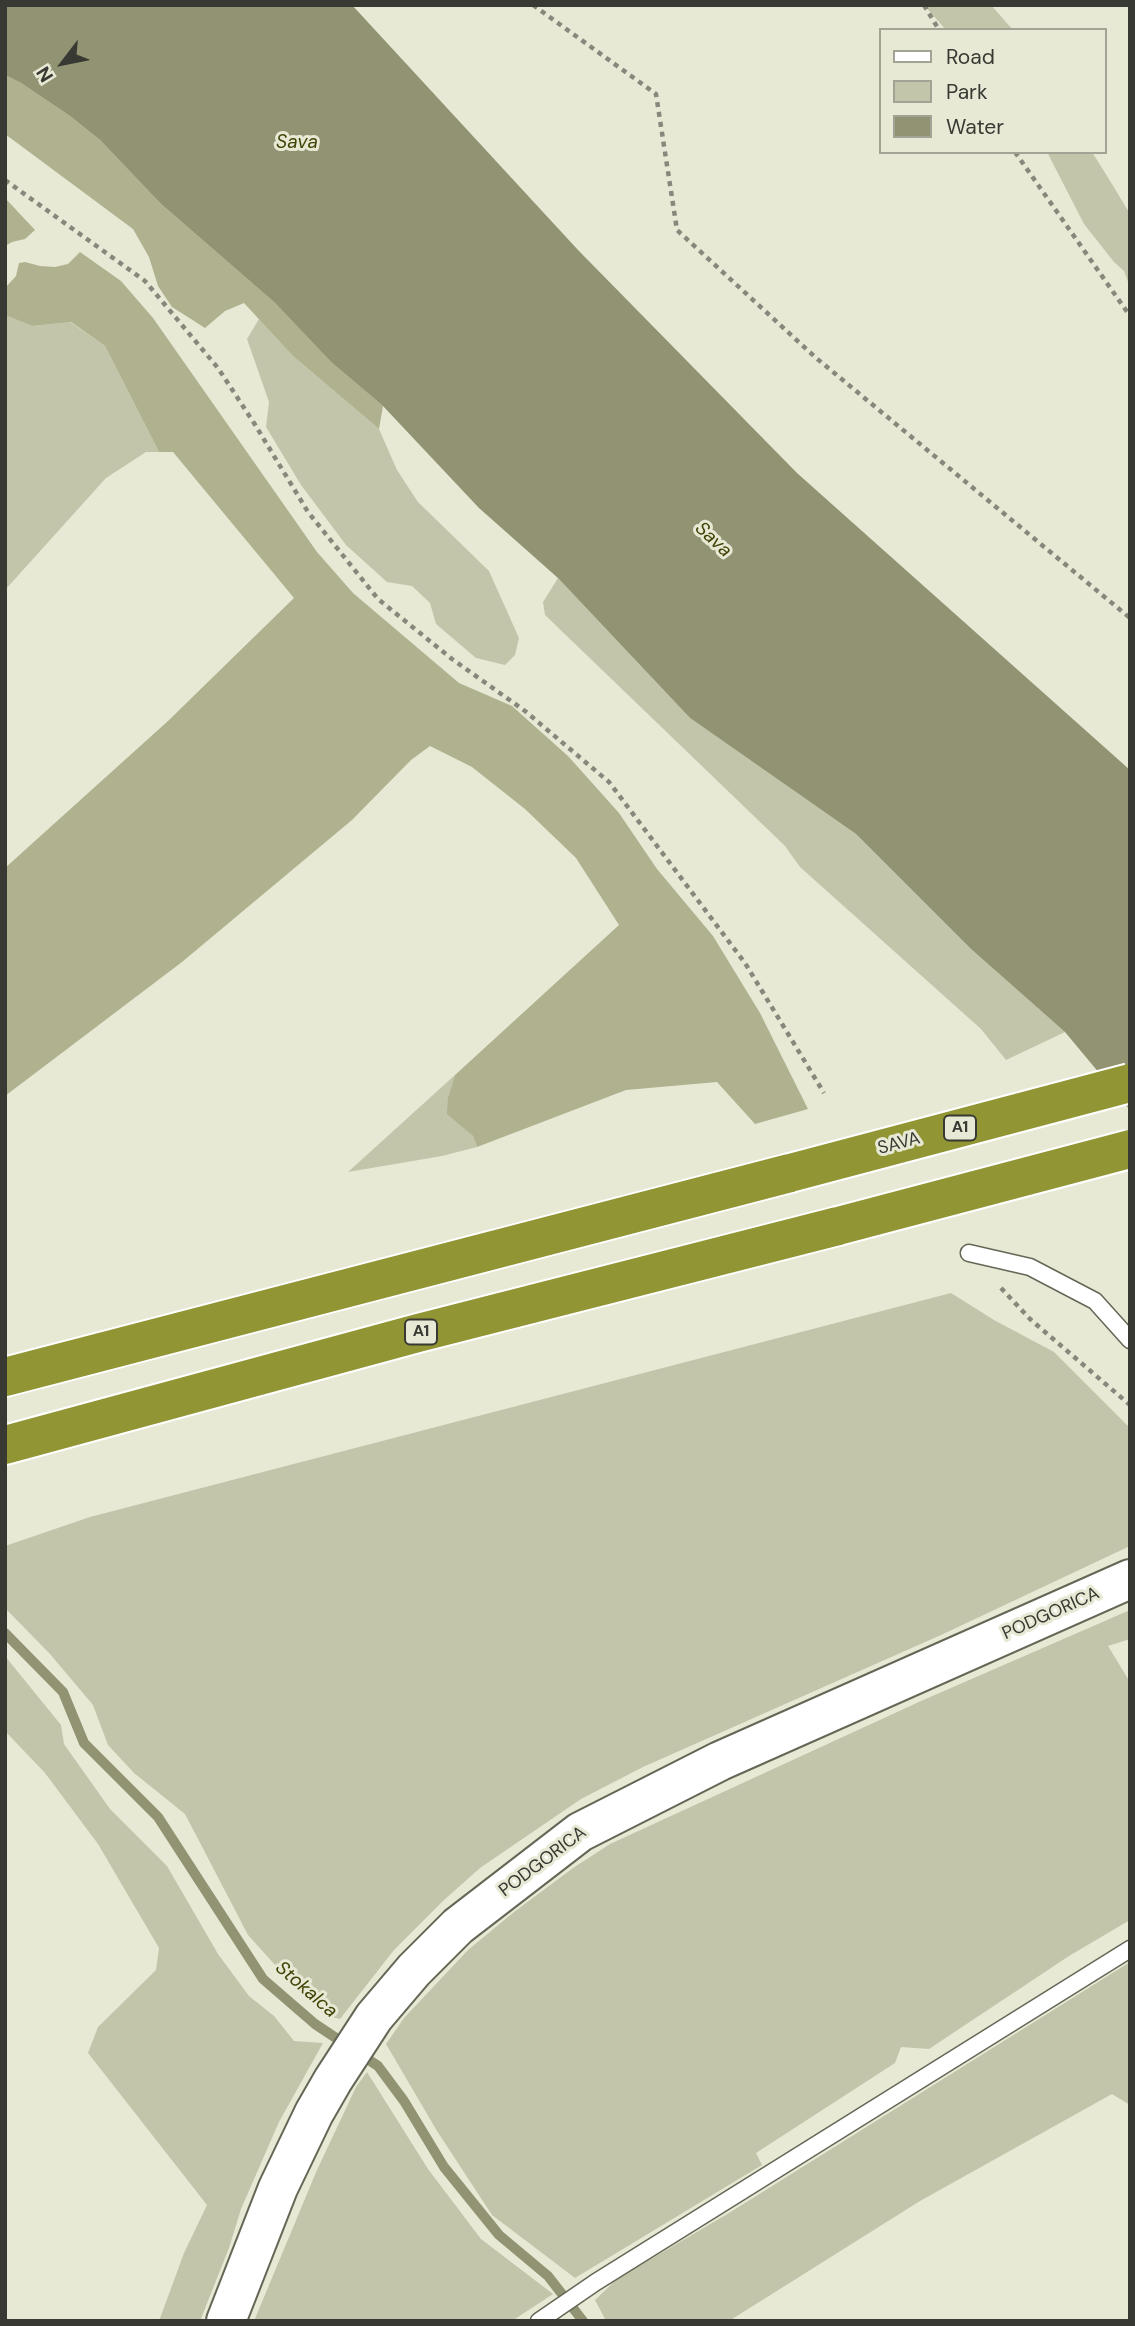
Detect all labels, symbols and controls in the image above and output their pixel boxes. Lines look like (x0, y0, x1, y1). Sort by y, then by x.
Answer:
north arrow (28, 28, 98, 98)
legend (880, 28, 1107, 154)
text: Road (946, 43, 995, 71)
text: N (30, 62, 59, 87)
text: Park (946, 78, 987, 106)
text: Water (946, 113, 1004, 141)
water label: Sava (276, 132, 318, 154)
water label: Sava (690, 517, 736, 563)
road number: A1 (944, 1116, 976, 1140)
street label: SAVA (875, 1128, 923, 1160)
road number: A1 (405, 1320, 437, 1344)
street label: PODGORICA (999, 1583, 1103, 1645)
street label: PODGORICA (495, 1822, 591, 1902)
water label: Stokalca (270, 1957, 342, 2023)

